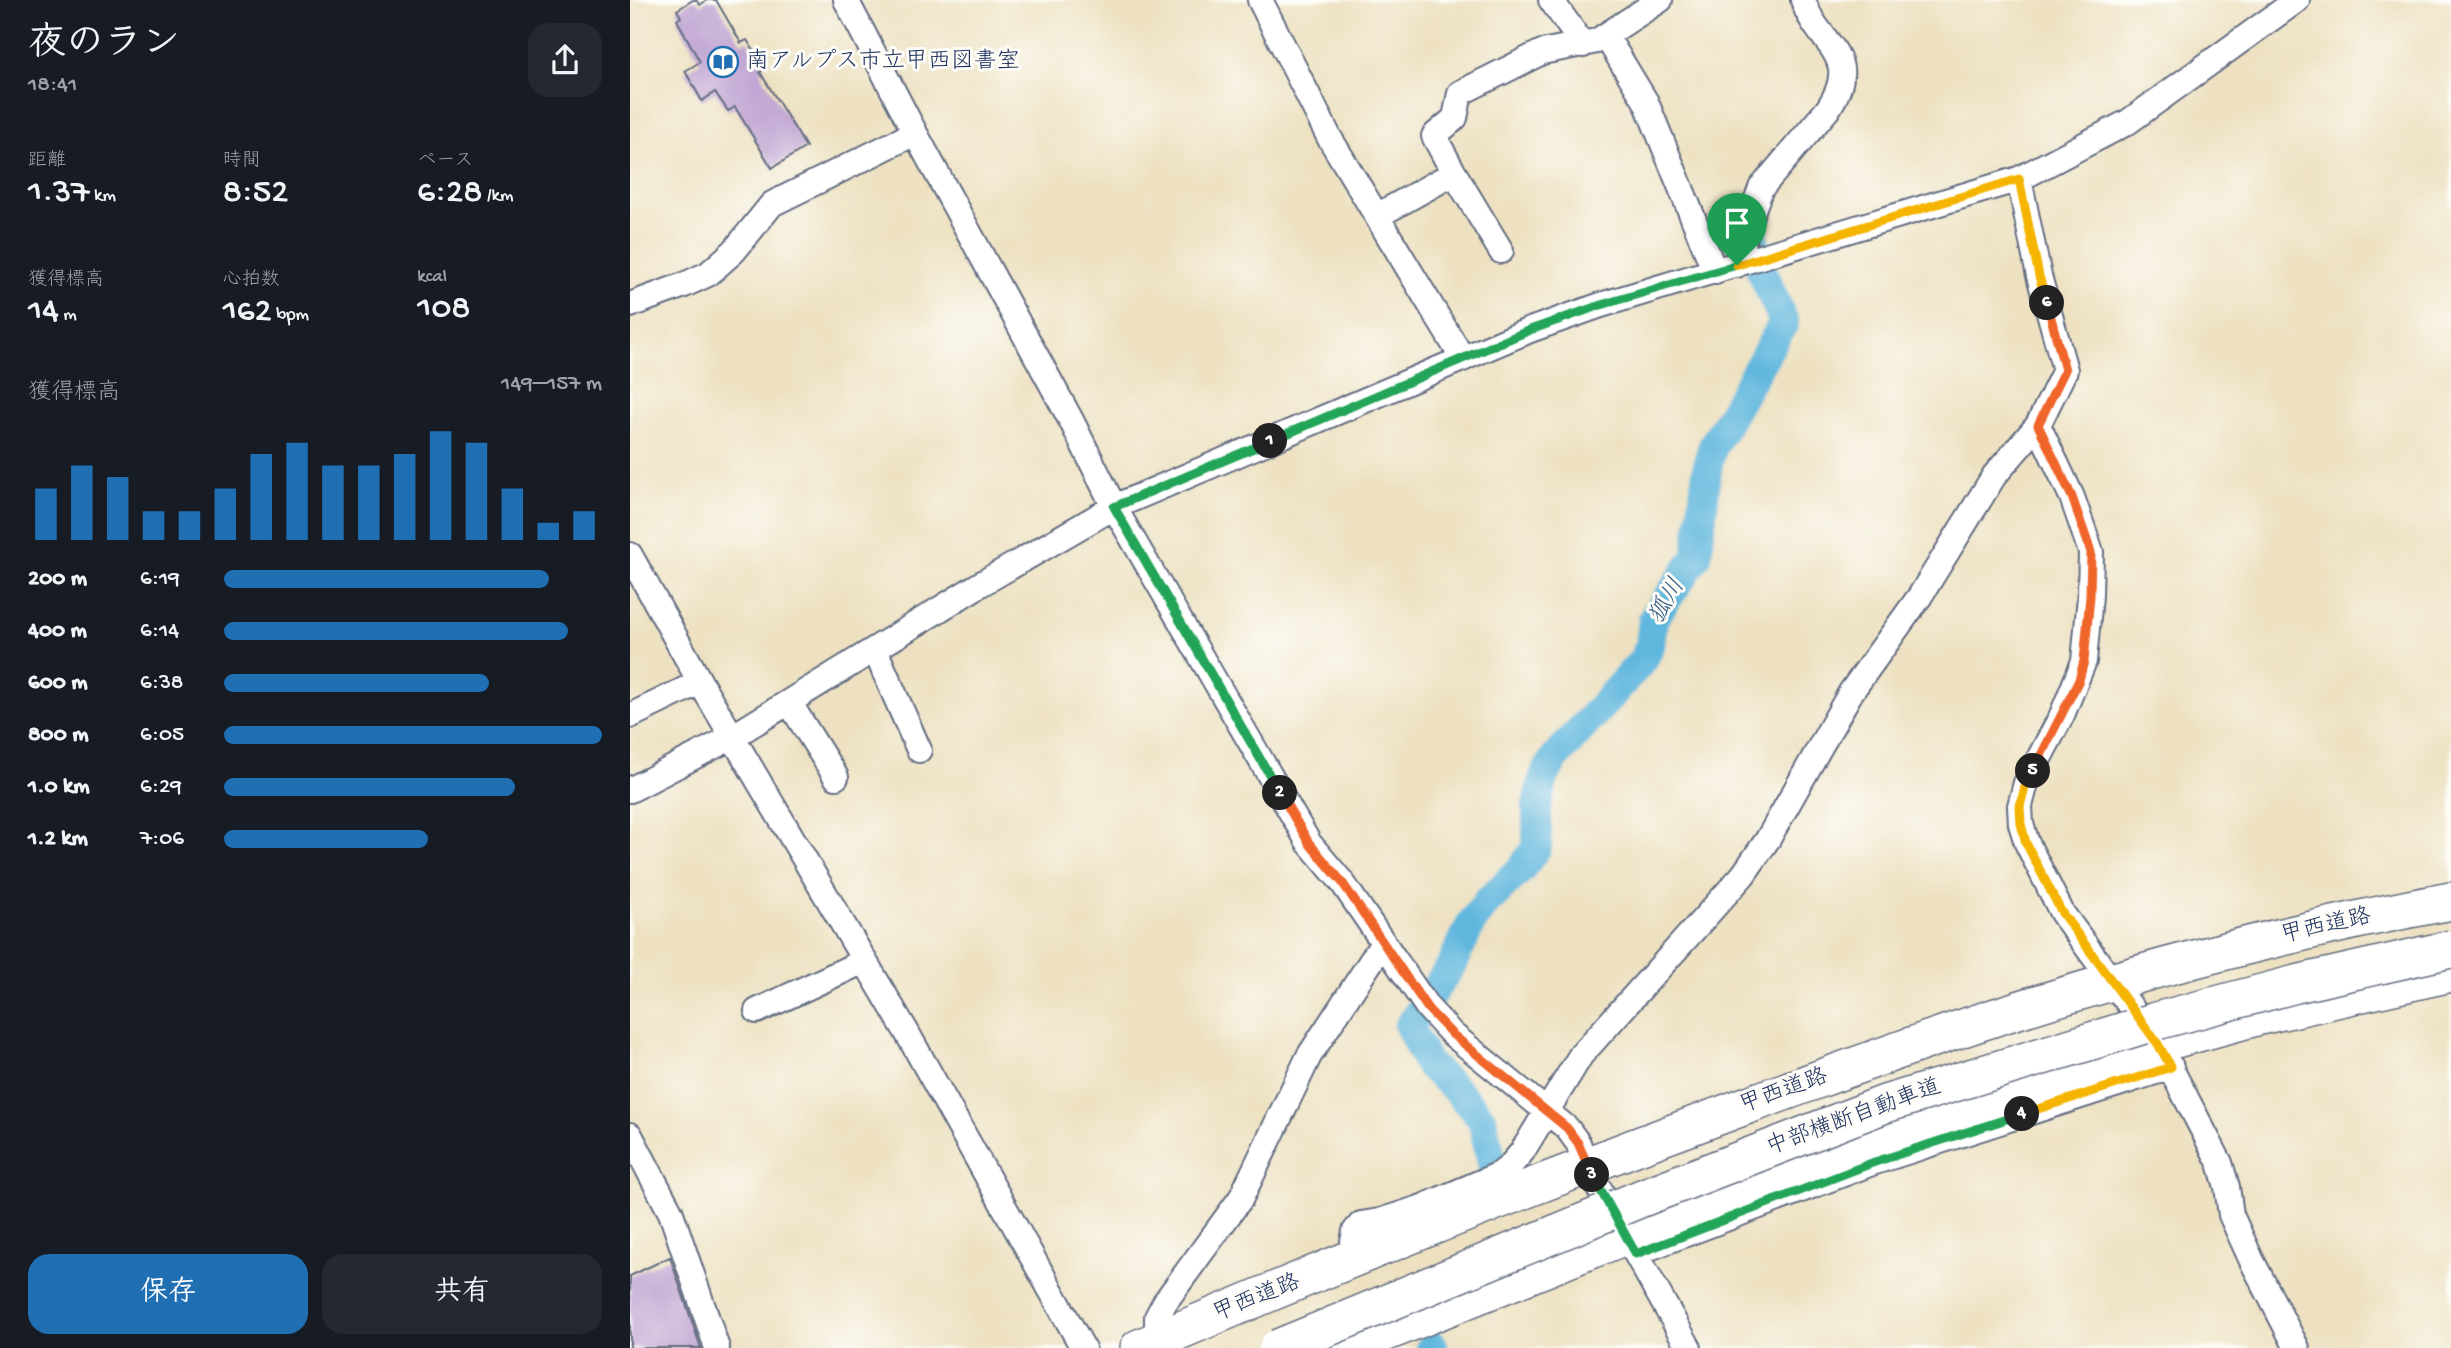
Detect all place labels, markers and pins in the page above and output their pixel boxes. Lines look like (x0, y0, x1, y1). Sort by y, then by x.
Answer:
library icon: 南アルプス市立甲西図書室 (706, 45, 740, 79)
place label: 南アルプス市立甲西図書室 (746, 48, 1020, 76)
pin (1707, 193, 1767, 265)
pin: 6 (2030, 286, 2064, 320)
pin: 1 (1252, 424, 1288, 458)
pin: 5 (2016, 754, 2050, 788)
pin: 2 (1262, 776, 1298, 810)
pin: 4 (2004, 1096, 2040, 1132)
pin: 3 (1574, 1158, 1609, 1192)

